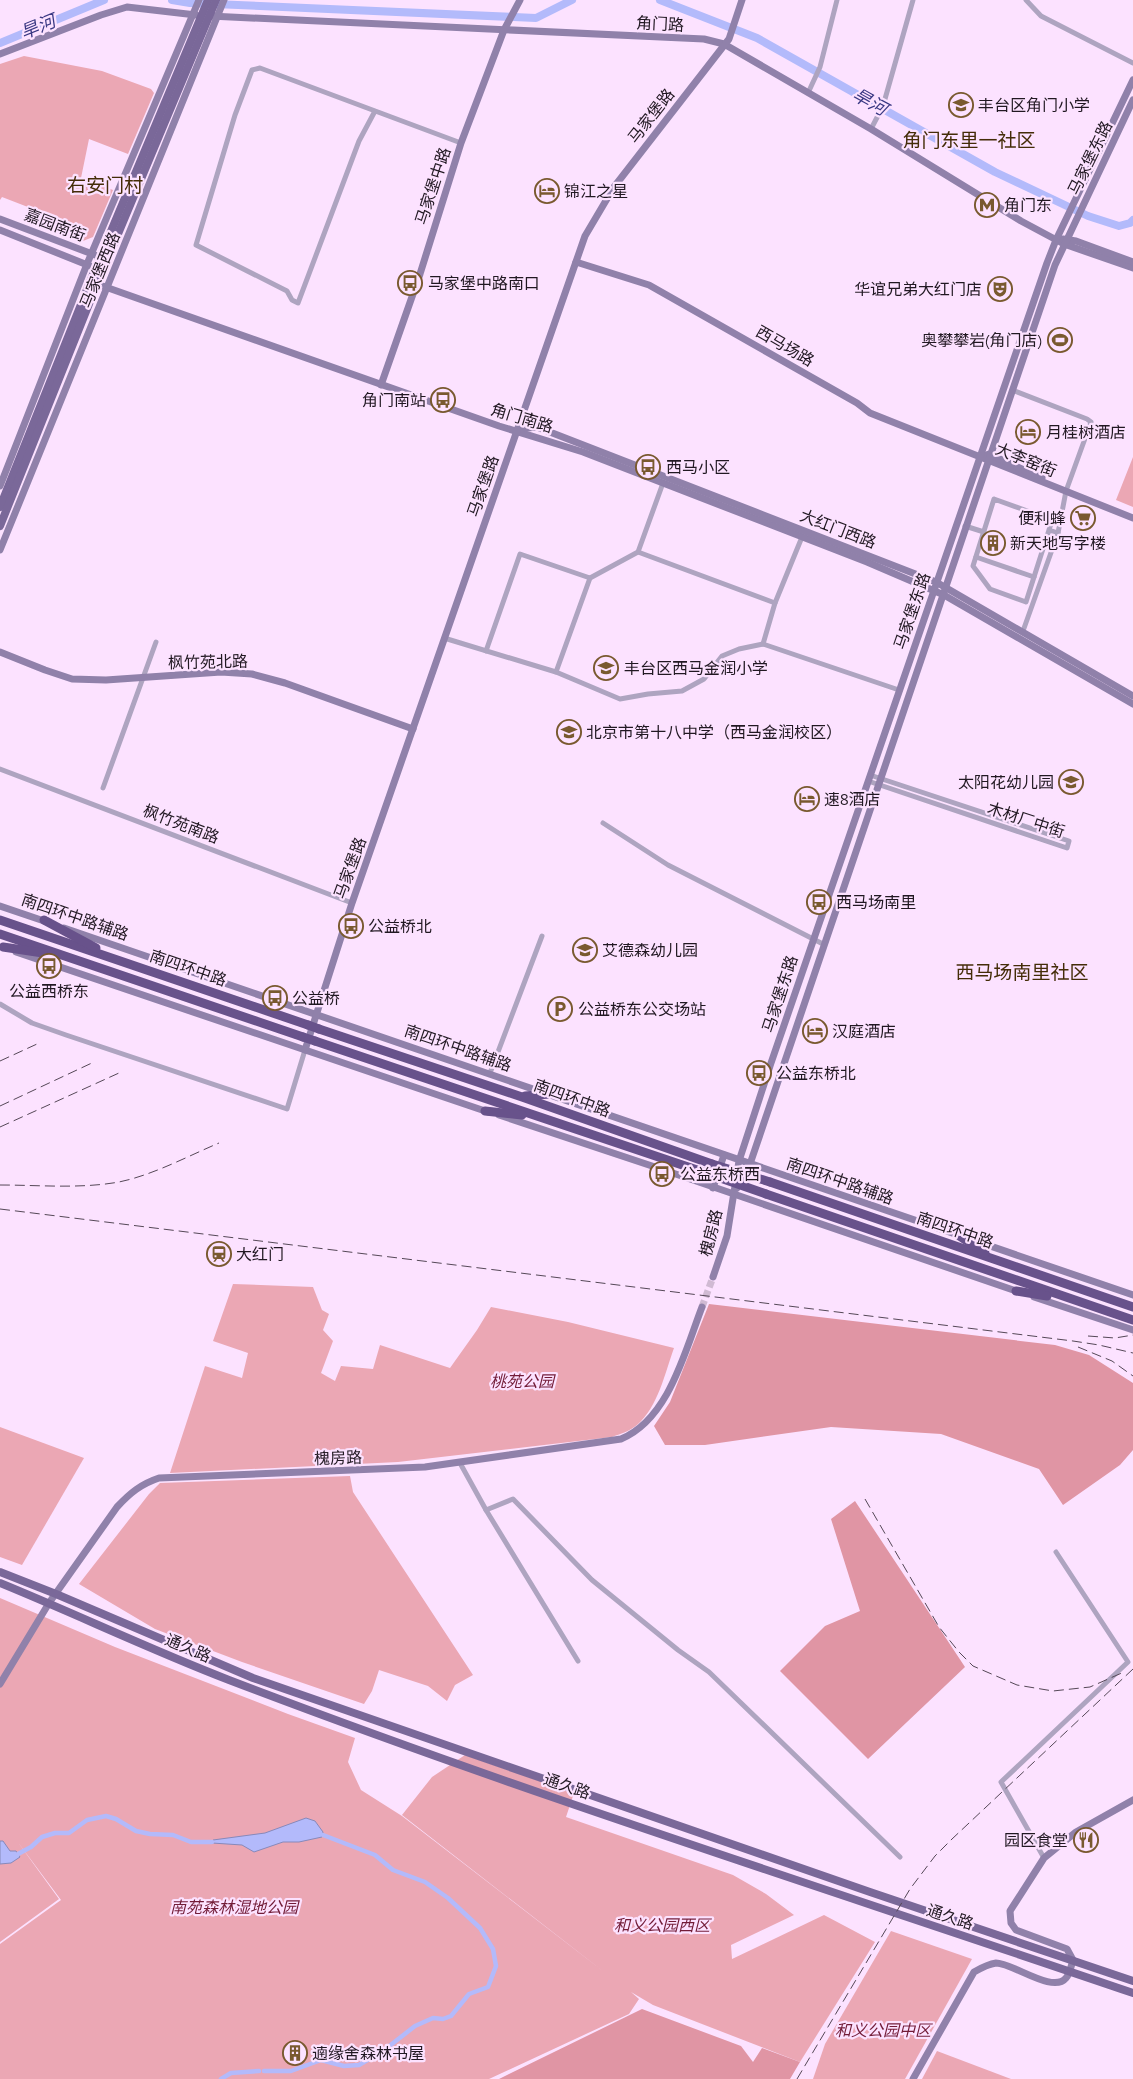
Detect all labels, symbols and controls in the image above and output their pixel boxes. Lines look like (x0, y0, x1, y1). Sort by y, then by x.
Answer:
water label: 旱河 (17, 9, 62, 44)
street label: 角门路 (636, 13, 684, 35)
water label: 旱河 (849, 84, 894, 122)
street label: 马家堡路 (624, 85, 678, 147)
school or university icon: 丰台区角门小学 (948, 92, 974, 118)
place label: 丰台区角门小学 (978, 96, 1090, 115)
street label: 马家堡东路 (1064, 118, 1116, 198)
district label: 角门东里一社区 (902, 129, 1036, 152)
street label: 马家堡中路 (412, 145, 454, 227)
district label: 右安门村 (67, 174, 143, 197)
hotel icon: 锦江之星 (534, 178, 560, 204)
place label: 锦江之星 (564, 182, 628, 201)
metro station icon: 角门东 (974, 192, 1000, 218)
place label: 角门东 (1004, 196, 1052, 215)
street label: 嘉园南街 (22, 205, 88, 245)
street label: 马家堡西路 (76, 229, 124, 311)
bus stop icon: 马家堡中路南口 (397, 270, 423, 296)
place label: 马家堡中路南口 (428, 274, 540, 293)
theatre icon: 华谊兄弟大红门店 (987, 276, 1013, 302)
place label: 华谊兄弟大红门店 (854, 280, 982, 299)
street label: 西马场路 (753, 322, 817, 370)
sports icon: 奥攀攀岩(角门店) (1047, 327, 1073, 353)
place label: 奥攀攀岩(角门店) (921, 331, 1042, 350)
bus stop icon: 角门南站 (430, 387, 456, 413)
place label: 角门南站 (362, 391, 426, 410)
street label: 角门南路 (489, 400, 555, 436)
hotel icon: 月桂树酒店 (1015, 419, 1041, 445)
place label: 月桂树酒店 (1046, 423, 1126, 442)
street label: 大李窑街 (993, 439, 1059, 481)
street label: 马家堡路 (464, 453, 502, 519)
bus stop icon: 西马小区 (635, 454, 661, 480)
place label: 西马小区 (666, 458, 730, 477)
supermarket icon: 便利蜂 (1070, 505, 1096, 531)
street label: 大红门西路 (797, 506, 879, 552)
place label: 便利蜂 (1018, 509, 1066, 528)
building icon: 新天地写字楼 (980, 530, 1006, 556)
place label: 新天地写字楼 (1010, 534, 1106, 553)
street label: 马家堡东路 (890, 570, 934, 652)
street label: 枫竹苑北路 (168, 652, 248, 672)
school or university icon: 丰台区西马金润小学 (593, 655, 619, 681)
place label: 丰台区西马金润小学 (624, 659, 768, 678)
school or university icon: 北京市第十八中学（西马金润校区） (556, 719, 582, 745)
place label: 北京市第十八中学（西马金润校区） (586, 723, 842, 742)
school or university icon: 太阳花幼儿园 (1058, 769, 1084, 795)
place label: 太阳花幼儿园 (958, 773, 1054, 792)
hotel icon: 速8酒店 (794, 786, 820, 812)
place label: 速8酒店 (824, 790, 881, 809)
street label: 木材厂中街 (985, 799, 1067, 841)
street label: 枫竹苑南路 (140, 801, 222, 847)
street label: 马家堡路 (330, 835, 370, 901)
bus stop icon: 西马场南里 (806, 889, 832, 915)
street label: 南四环中路辅路 (19, 890, 131, 944)
place label: 西马场南里 (836, 893, 916, 912)
bus stop icon: 公益桥北 (338, 913, 364, 939)
place label: 公益桥北 (368, 917, 432, 936)
school or university icon: 艾德森幼儿园 (572, 937, 598, 963)
place label: 艾德森幼儿园 (602, 941, 698, 960)
street label: 南四环中路 (147, 946, 229, 990)
bus stop icon: 公益西桥东 (36, 953, 62, 979)
street label: 马家堡东路 (759, 953, 801, 1035)
district label: 西马场南里社区 (955, 961, 1089, 984)
place label: 公益西桥东 (9, 982, 89, 1001)
bus stop icon: 公益桥 (262, 985, 288, 1011)
place label: 公益桥 (292, 989, 340, 1008)
parking icon: 公益桥东公交场站 (547, 996, 573, 1022)
place label: 公益桥东公交场站 (578, 1000, 706, 1019)
hotel icon: 汉庭酒店 (802, 1018, 828, 1044)
street label: 南四环中路辅路 (402, 1021, 514, 1075)
place label: 汉庭酒店 (832, 1022, 896, 1041)
bus stop icon: 公益东桥北 (746, 1060, 772, 1086)
place label: 公益东桥北 (776, 1064, 856, 1083)
street label: 南四环中路 (531, 1075, 613, 1121)
street label: 南四环中路辅路 (784, 1154, 896, 1208)
bus stop icon: 公益东桥西 (649, 1161, 675, 1187)
place label: 公益东桥西 (680, 1165, 760, 1184)
street label: 槐房路 (696, 1207, 726, 1259)
street label: 南四环中路 (914, 1208, 996, 1252)
station icon: 大红门 (206, 1241, 232, 1267)
place label: 大红门 (236, 1245, 284, 1264)
park label: 桃苑公园 (490, 1372, 556, 1391)
street label: 槐房路 (314, 1448, 362, 1468)
street label: 通久路 (162, 1630, 214, 1666)
street label: 通久路 (541, 1769, 593, 1803)
restaurant icon: 园区食堂 (1073, 1827, 1099, 1853)
place label: 园区食堂 (1004, 1831, 1068, 1850)
park label: 南苑森林湿地公园 (170, 1898, 300, 1917)
street label: 通久路 (924, 1901, 976, 1933)
park label: 和义公园西区 (614, 1916, 712, 1935)
park label: 和义公园中区 (835, 2021, 933, 2040)
building icon: 遖缘舍森林书屋 (282, 2040, 308, 2066)
place label: 遖缘舍森林书屋 (312, 2044, 424, 2063)

